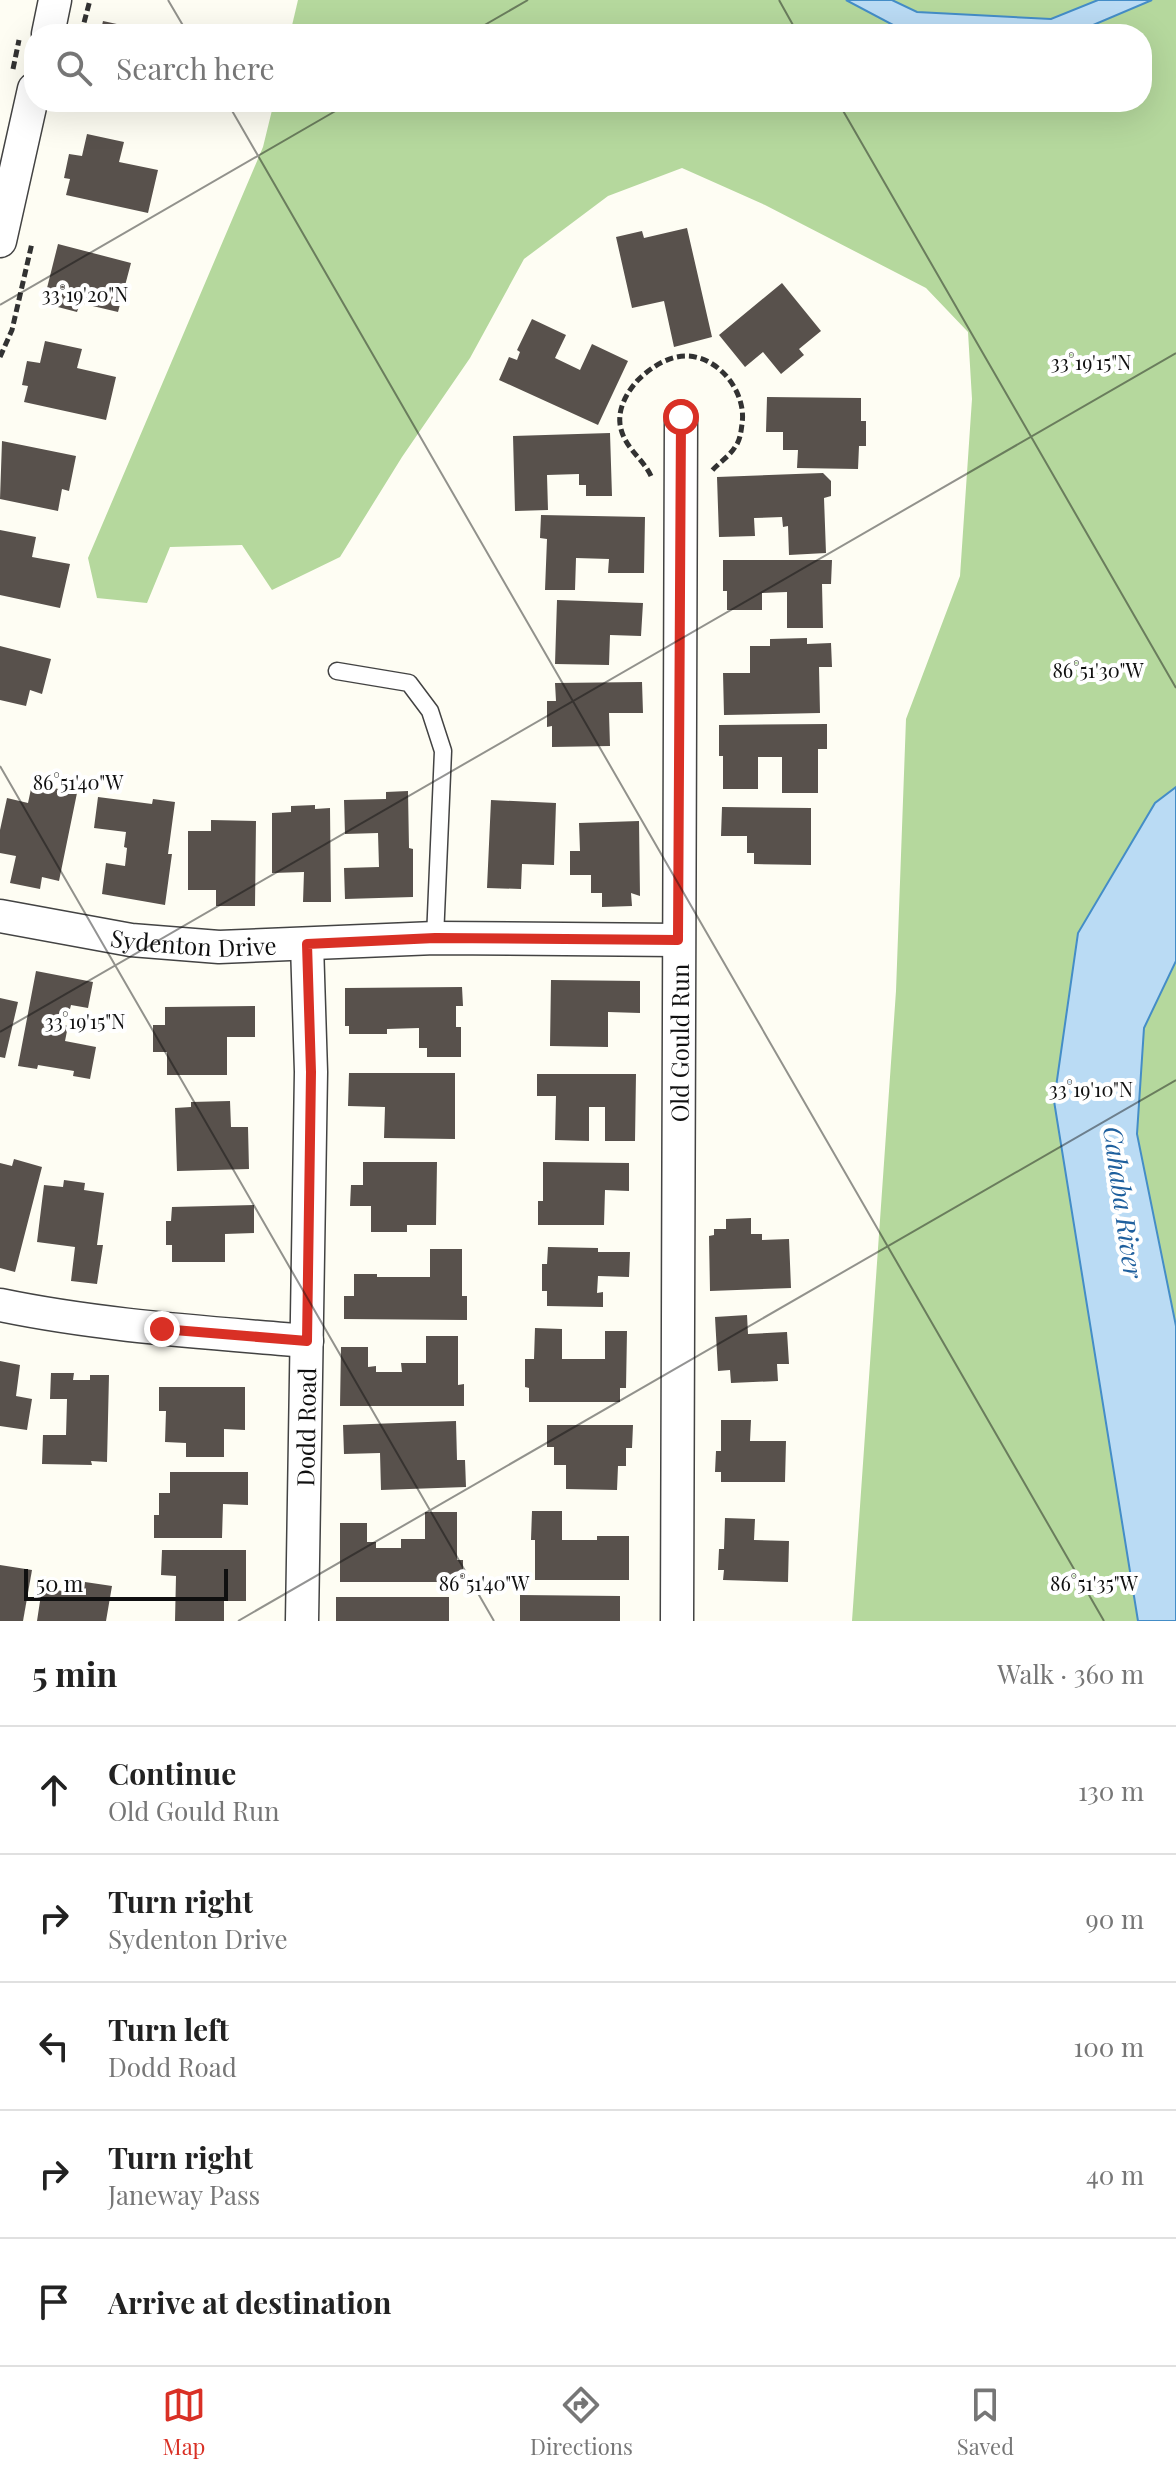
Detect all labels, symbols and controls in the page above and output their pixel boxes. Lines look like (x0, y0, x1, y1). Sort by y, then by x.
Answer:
search box (24, 24, 1152, 112)
icon: search (52, 46, 96, 90)
text: Search here (116, 48, 275, 88)
text: 33°19'20"N (42, 280, 128, 307)
text: 33°19'15"N (1051, 348, 1131, 375)
route start (663, 399, 699, 435)
text: 86°51'30"W (1052, 656, 1145, 683)
text: 86°51'40"W (33, 768, 124, 795)
street label: Sydenton Drive (108, 921, 277, 963)
street label: Old Gould Run (663, 964, 695, 1122)
text: 33°19'15"N (45, 1007, 125, 1034)
text: 33°19'10"N (1049, 1075, 1133, 1102)
water label: Cahaba River (1096, 1124, 1152, 1281)
route end (144, 1311, 180, 1347)
street label: Dodd Road (288, 1367, 322, 1487)
scale bar (24, 1565, 228, 1601)
text: 50 m (36, 1568, 83, 1598)
text: 86°51'40"W (439, 1569, 530, 1596)
text: 86°51'35"W (1050, 1569, 1139, 1596)
text: 5 min (32, 1650, 117, 1696)
text: Walk · 360 m (997, 1656, 1144, 1691)
text: Continue (108, 1753, 236, 1793)
icon: ahead (32, 1768, 76, 1812)
text: 130 m (1078, 1773, 1144, 1808)
text: Old Gould Run (108, 1793, 280, 1828)
text: Turn right (108, 1881, 253, 1921)
icon: right (32, 1896, 76, 1940)
text: 90 m (1086, 1901, 1144, 1936)
text: Sydenton Drive (108, 1921, 288, 1956)
text: Turn left (108, 2009, 229, 2049)
icon: left (32, 2024, 76, 2068)
text: 100 m (1074, 2029, 1144, 2064)
text: Dodd Road (108, 2049, 237, 2084)
text: Turn right (108, 2137, 253, 2177)
icon: right (32, 2152, 76, 2196)
text: 40 m (1086, 2157, 1144, 2192)
text: Janeway Pass (108, 2177, 260, 2212)
icon: arrive (32, 2280, 76, 2324)
text: Arrive at destination (108, 2282, 391, 2322)
tab: Map (162, 2383, 206, 2461)
tab: Directions (530, 2383, 633, 2461)
tab: Saved (957, 2383, 1014, 2461)

